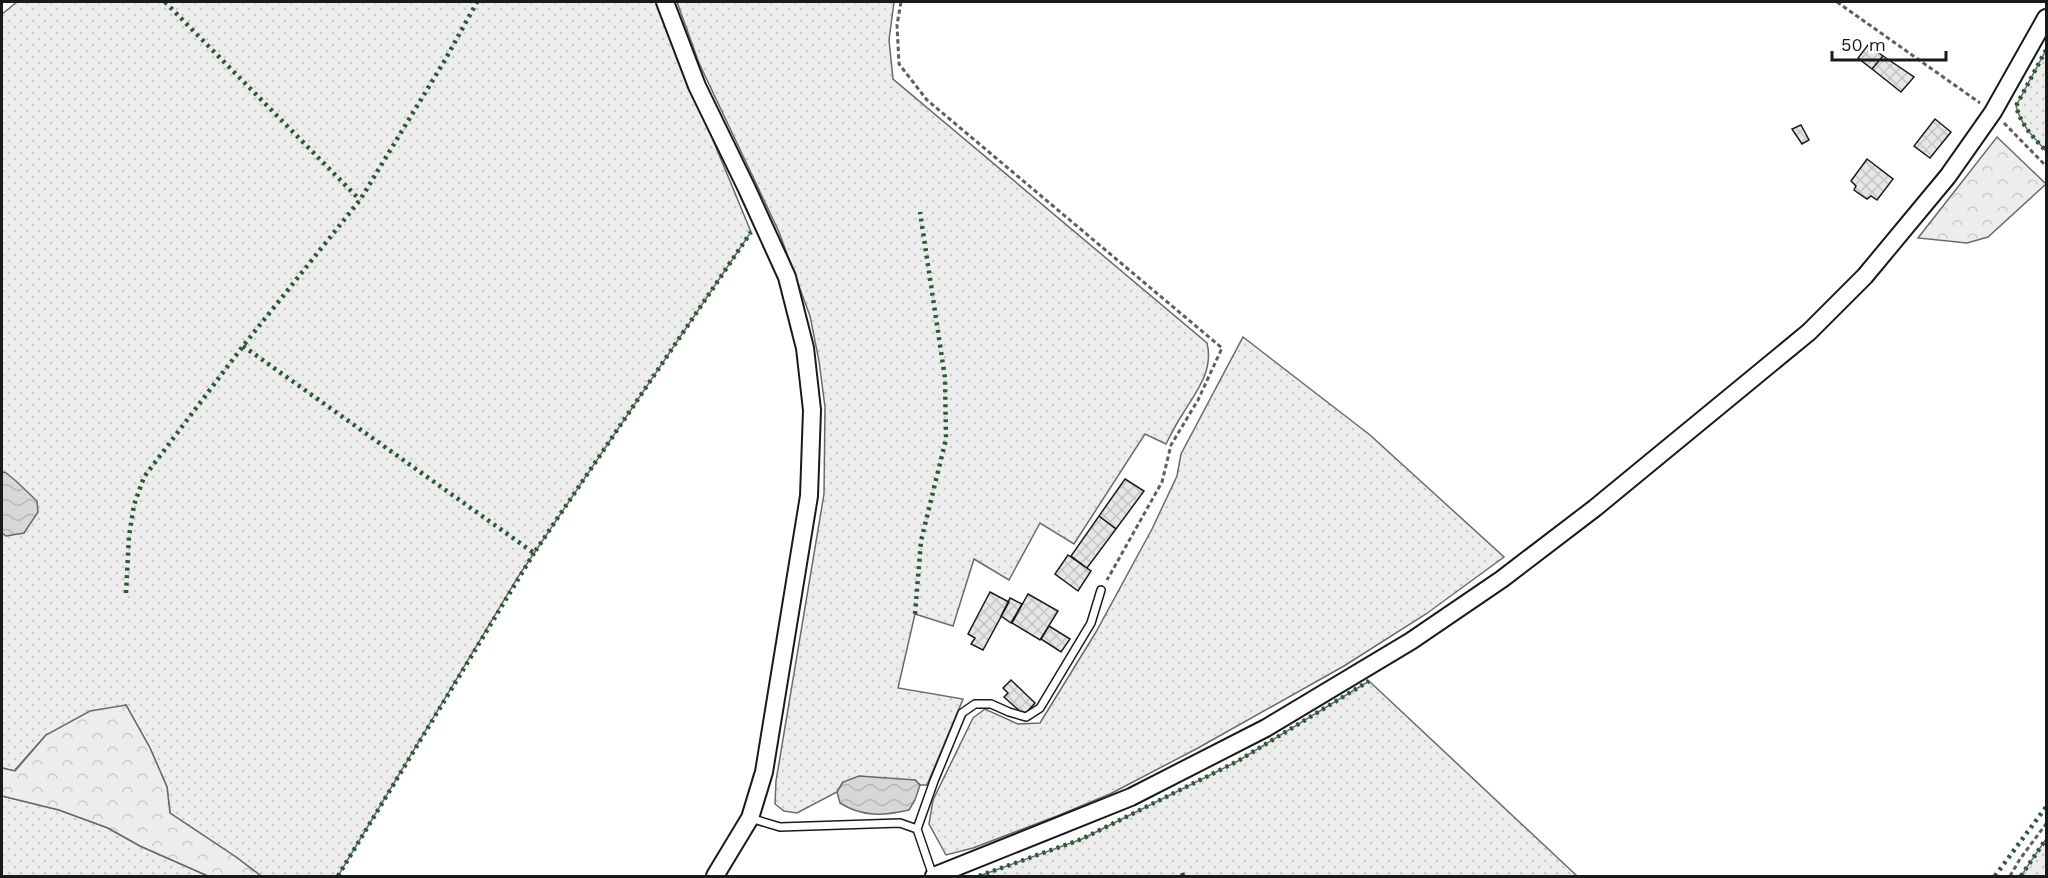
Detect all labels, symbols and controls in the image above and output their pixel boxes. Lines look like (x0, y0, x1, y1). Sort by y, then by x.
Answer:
scale bar (1832, 24, 1946, 62)
text: 50 m (1841, 34, 1886, 55)

